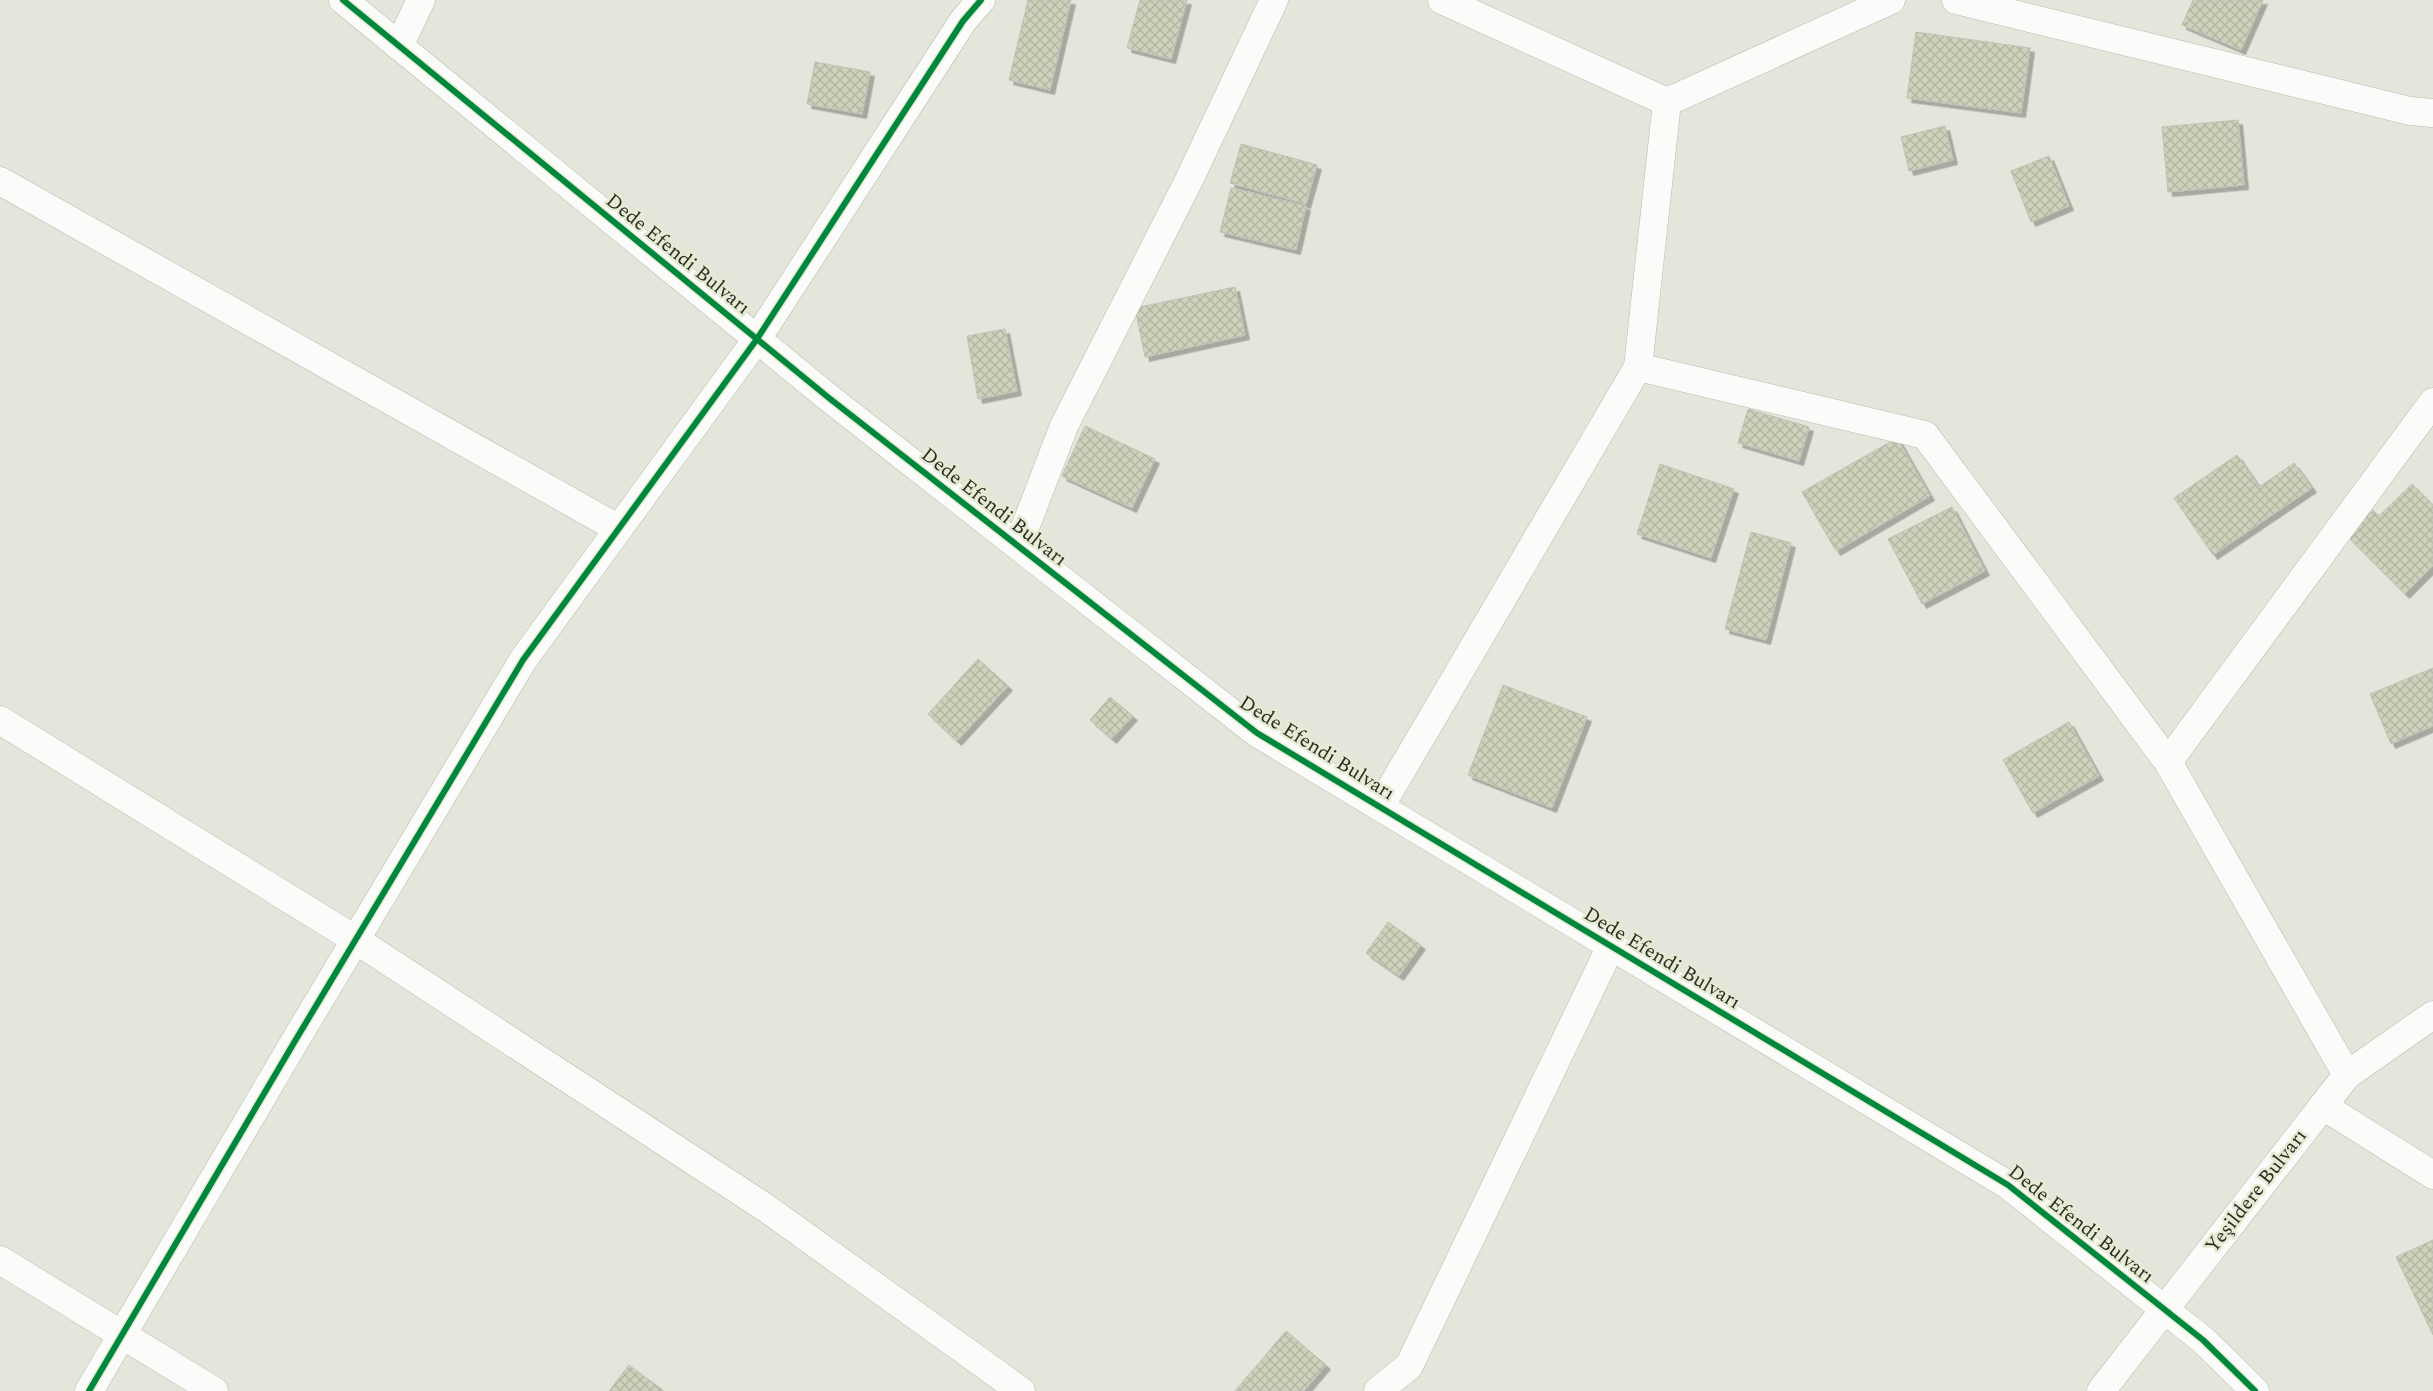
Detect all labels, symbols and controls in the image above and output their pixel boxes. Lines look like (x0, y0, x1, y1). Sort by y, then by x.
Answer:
street label: Dede Efendi Bulvarı (599, 186, 757, 322)
street label: Dede Efendi Bulvarı (914, 440, 1074, 574)
street label: Dede Efendi Bulvarı (1233, 688, 1401, 808)
street label: Dede Efendi Bulvarı (1578, 899, 1746, 1017)
street label: Yeşildere Bulvarı (2198, 1122, 2314, 1260)
street label: Dede Efendi Bulvarı (2001, 1157, 2161, 1291)

